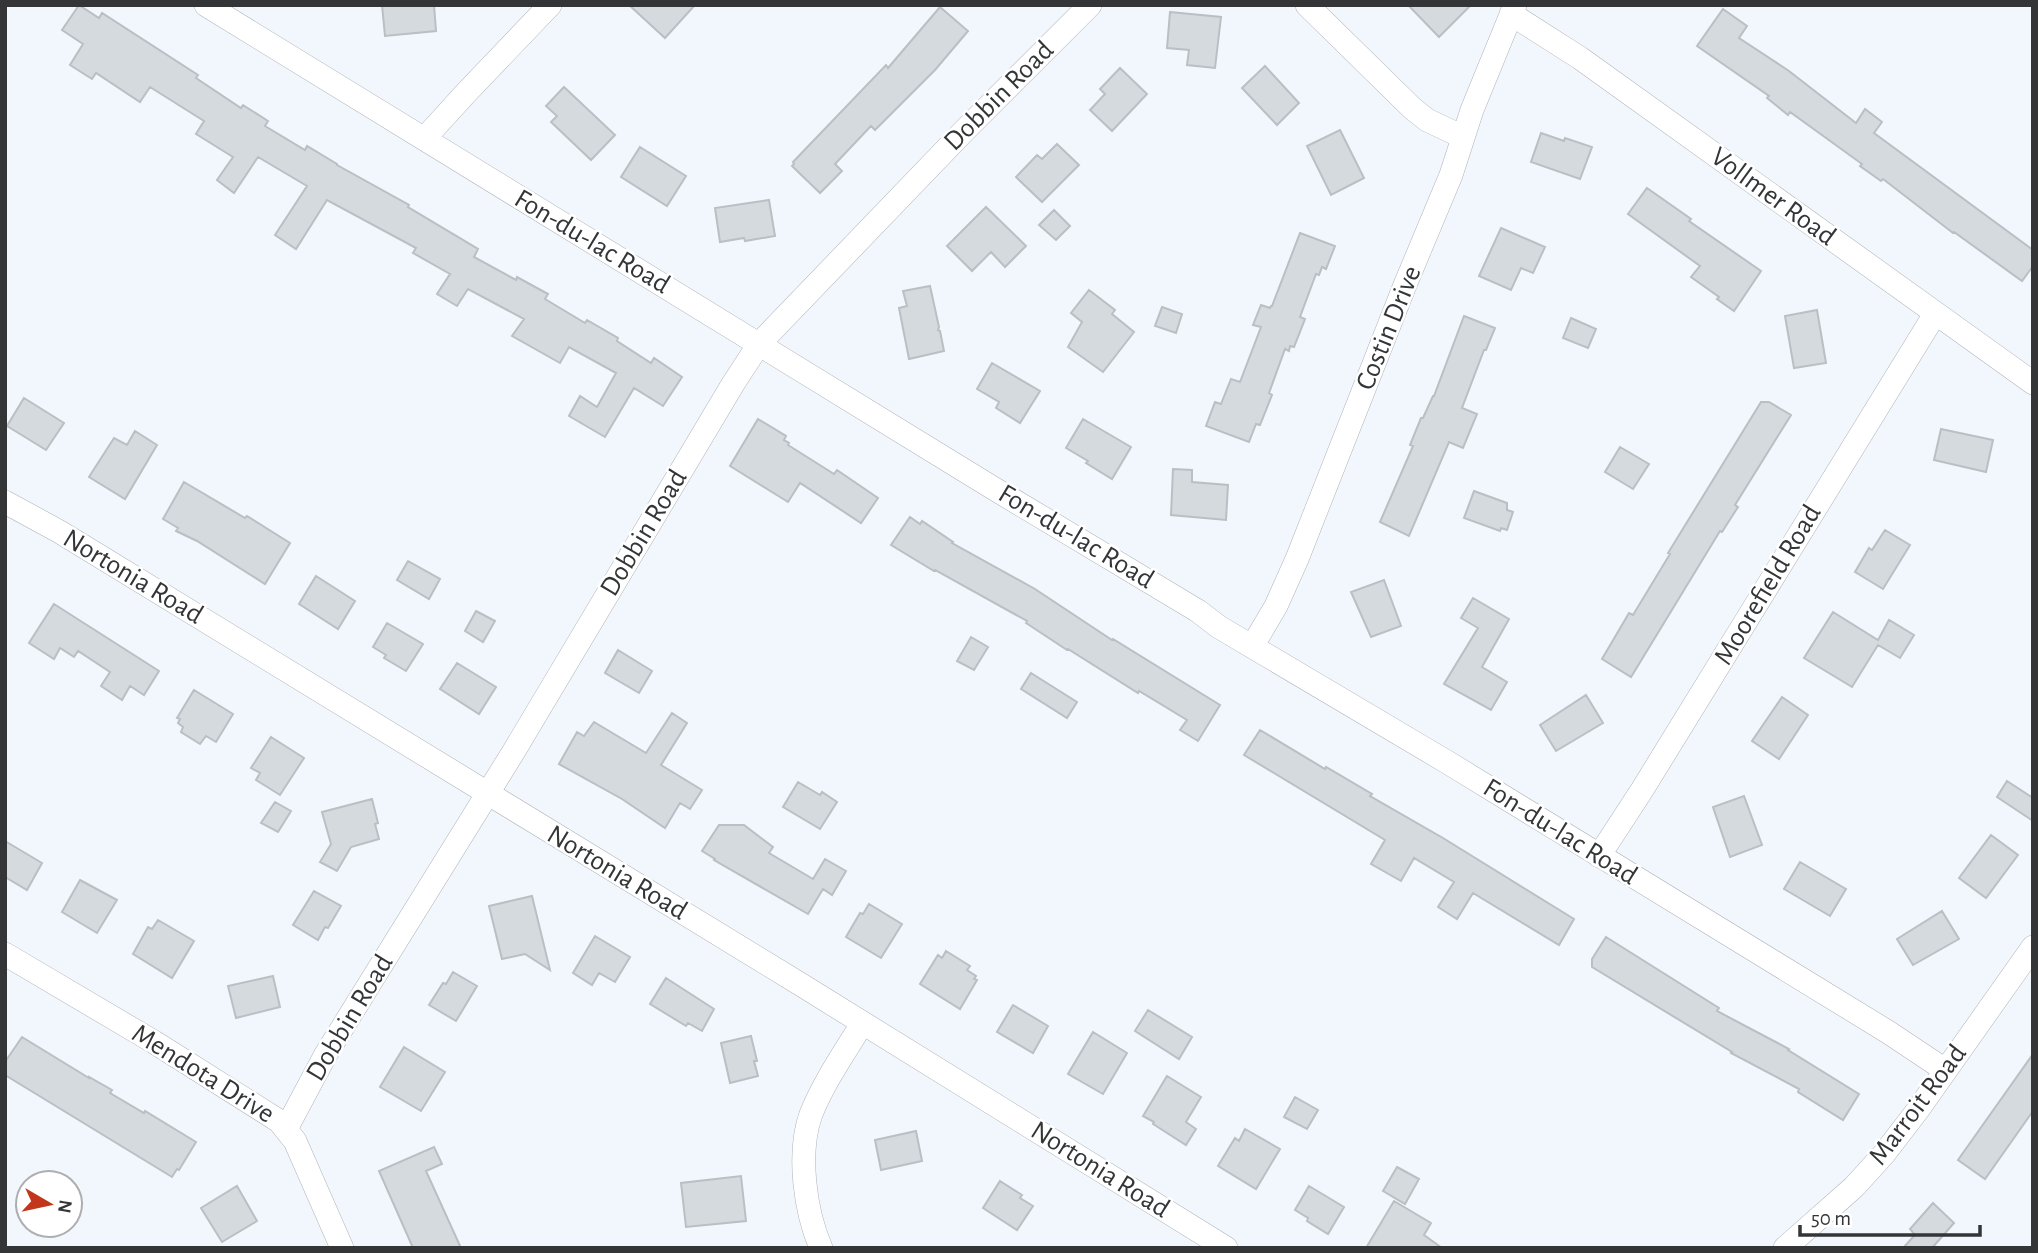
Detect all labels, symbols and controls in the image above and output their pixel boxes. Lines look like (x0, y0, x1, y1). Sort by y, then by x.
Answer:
street label: Dobbin Road (939, 36, 1059, 156)
street label: Vollmer Road (1705, 143, 1841, 251)
street label: Fon-du-lac Road (509, 185, 675, 299)
street label: Costin Drive (1351, 262, 1427, 394)
street label: Dobbin Road (595, 465, 693, 601)
street label: Fon-du-lac Road (993, 480, 1159, 594)
street label: Moorefield Road (1709, 500, 1827, 670)
street label: Nortonia Road (58, 524, 208, 630)
street label: Fon-du-lac Road (1478, 774, 1642, 890)
street label: Nortonia Road (542, 820, 692, 926)
street label: Dobbin Road (301, 950, 399, 1086)
street label: Mendota Drive (127, 1019, 279, 1129)
street label: Marroit Road (1864, 1040, 1972, 1170)
street label: Nortonia Road (1026, 1116, 1174, 1224)
north arrow (14, 1169, 84, 1239)
scale bar (1800, 1194, 1980, 1238)
text: N (54, 1198, 75, 1214)
text: 50 m (1811, 1208, 1851, 1229)

